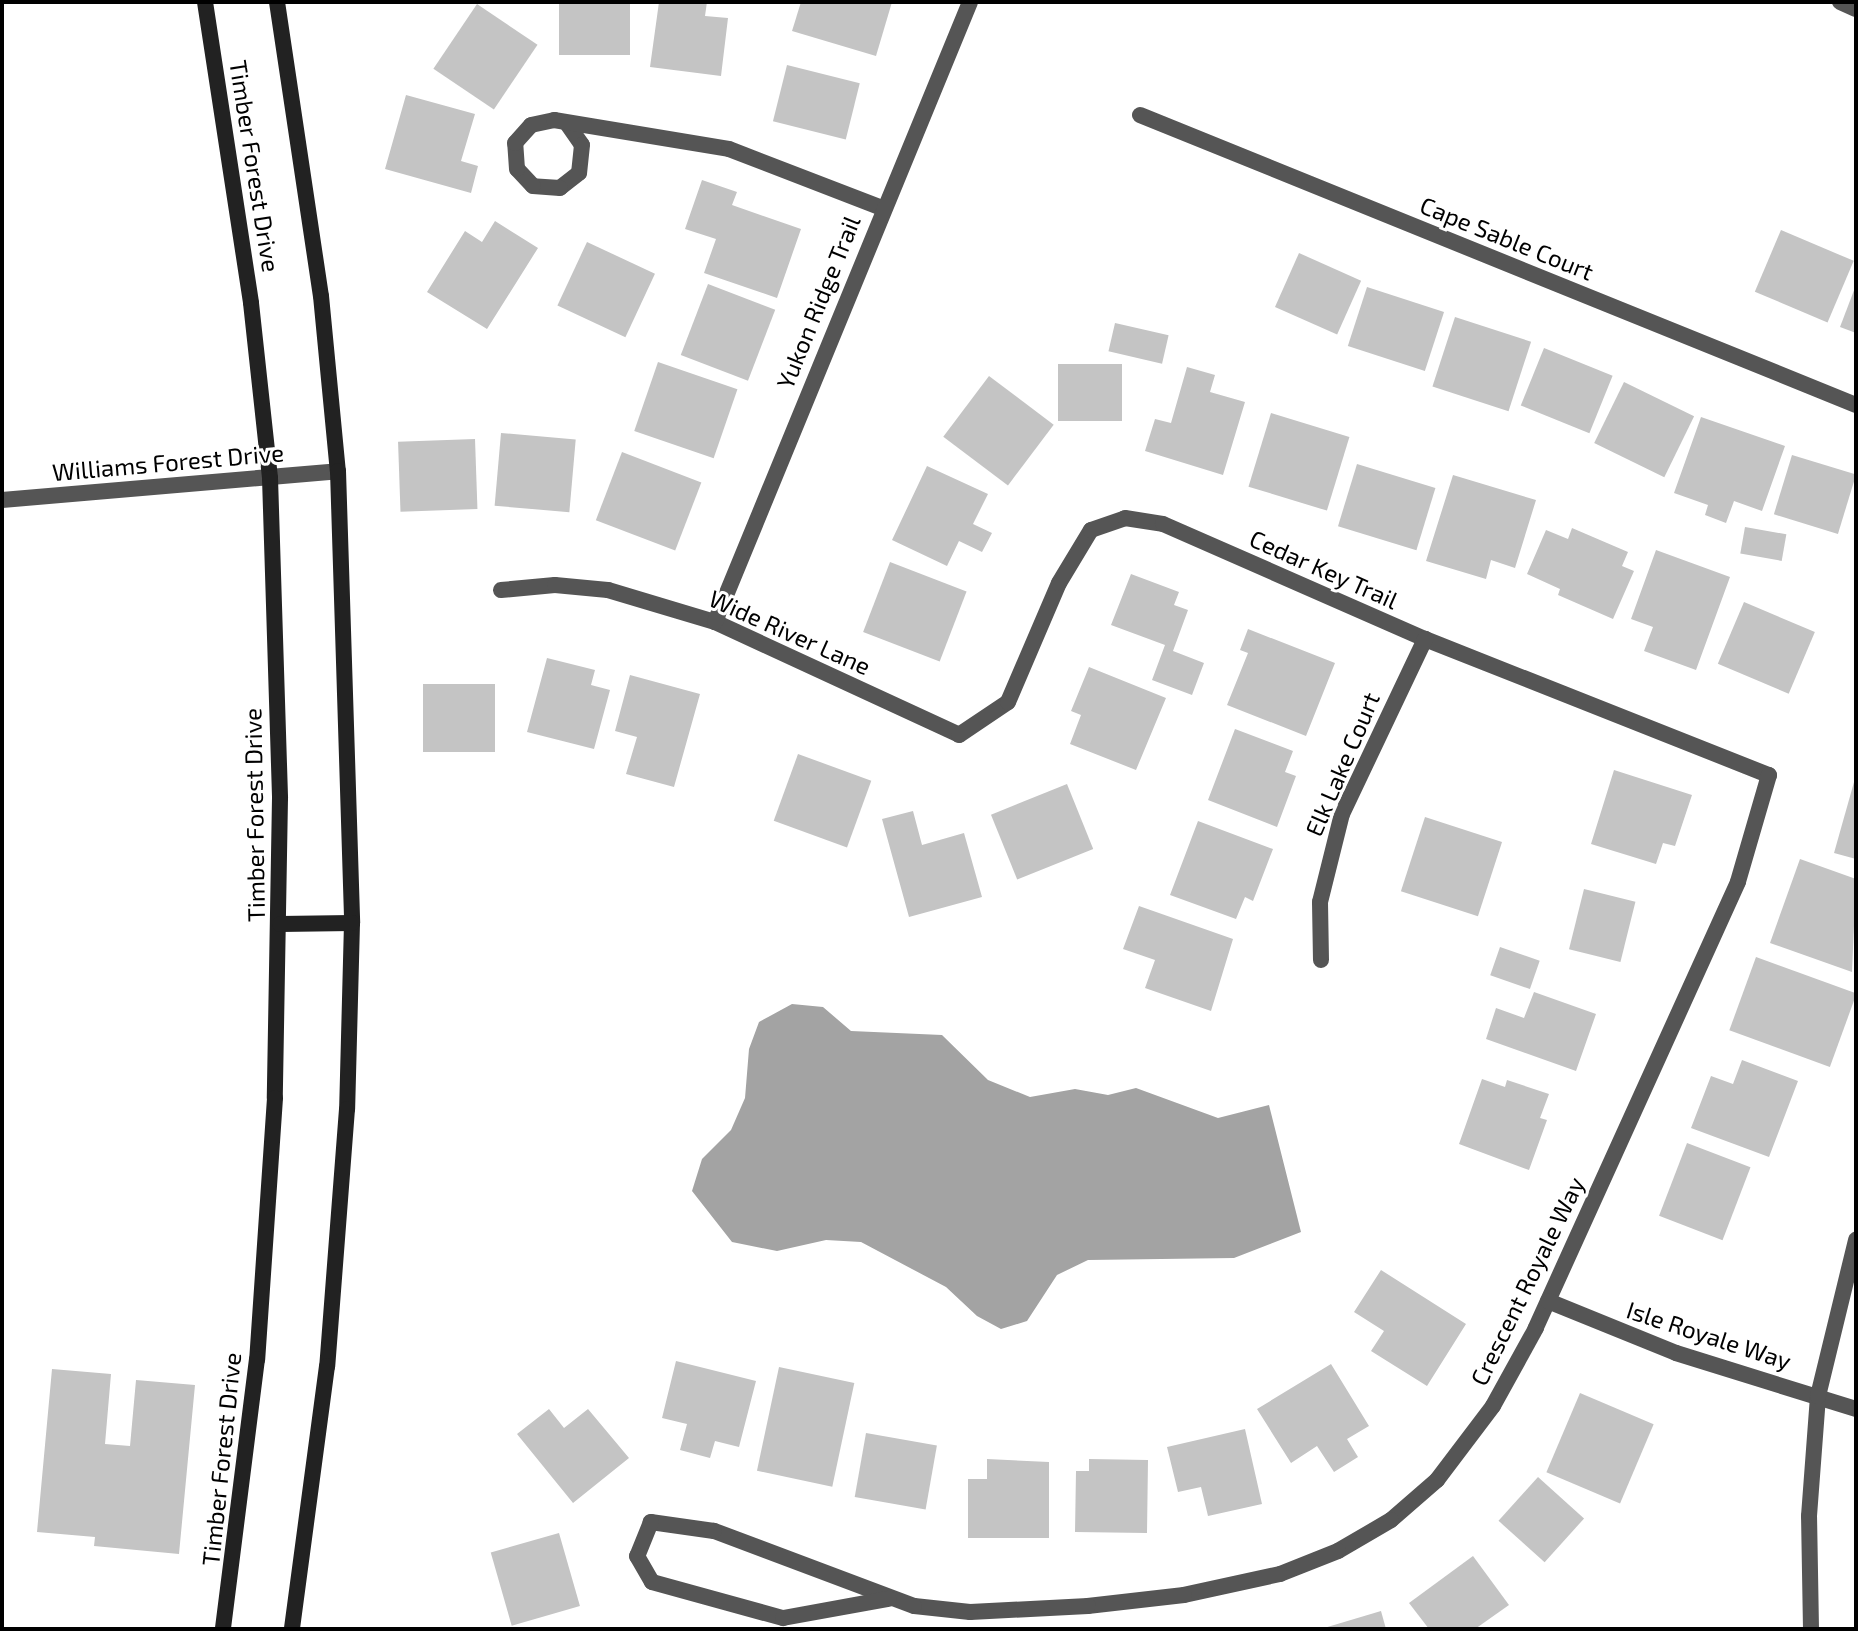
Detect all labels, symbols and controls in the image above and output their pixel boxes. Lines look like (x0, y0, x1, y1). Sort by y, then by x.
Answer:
street label: Timber Forest Drive (224, 58, 286, 274)
street label: Cape Sable Court (1416, 190, 1598, 286)
street label: Yukon Ridge Trail (770, 211, 866, 393)
street label: Williams Forest Drive (51, 438, 285, 486)
street label: Cedar Key Trail (1245, 523, 1403, 615)
street label: Wide River Lane (705, 583, 875, 681)
street label: Elk Lake Court (1299, 688, 1385, 840)
street label: Timber Forest Drive (238, 708, 270, 922)
street label: Crescent Royale Way (1464, 1172, 1590, 1390)
street label: Isle Royale Way (1623, 1295, 1795, 1375)
street label: Timber Forest Drive (195, 1351, 247, 1567)

